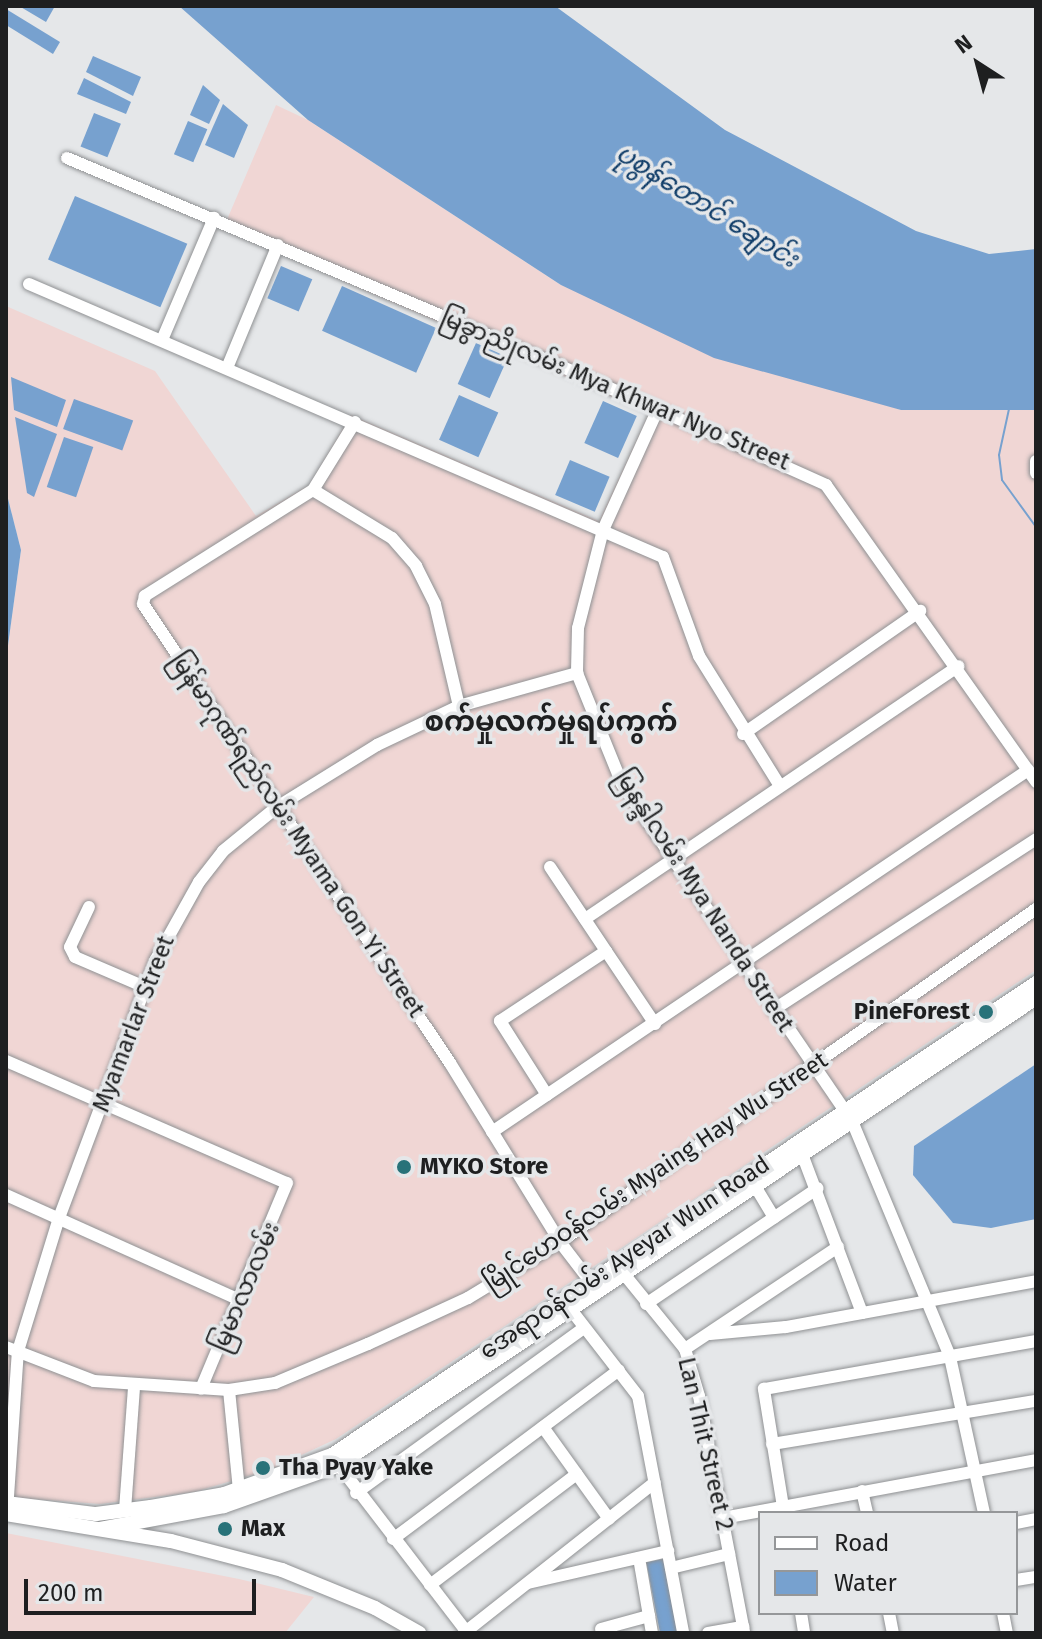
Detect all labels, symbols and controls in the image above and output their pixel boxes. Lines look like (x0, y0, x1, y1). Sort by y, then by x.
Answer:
north arrow (938, 24, 1018, 104)
text: N (950, 29, 977, 59)
water label: ပုစွန်တောင် ချောင်း (610, 137, 804, 275)
street label: မြခွာညိုလမ်း Mya Khwar Nyo Street (436, 303, 794, 477)
street label: မြန်မာဂုဏ်ရည်လမ်း Myama Gon Yi Street (164, 647, 430, 1023)
district label: စက်မှုလက်မှုရပ်ကွက် (424, 705, 678, 739)
street label: မြနန္ဒါလမ်း Mya Nanda Street (608, 765, 800, 1037)
street label: Myamarlar Street (87, 932, 181, 1116)
place label: PineForest (854, 998, 970, 1026)
marker: PineForest (977, 1003, 995, 1021)
street label: မြိုင်ဟေဝန်လမ်း Myaing Hay Wu Street (479, 1046, 833, 1298)
street label: အေရာဝန်လမ်း Ayeyar Wun Road (475, 1150, 775, 1366)
place label: MYKO Store (420, 1153, 548, 1181)
marker: MYKO Store (395, 1158, 413, 1176)
street label: မြမာလာလမ်း (206, 1218, 286, 1356)
street label: Lan Thit Street 2 (671, 1355, 739, 1533)
place label: Tha Pyay Yake (279, 1454, 433, 1482)
marker: Tha Pyay Yake (254, 1459, 272, 1477)
legend (758, 1511, 1018, 1615)
place label: Max (241, 1515, 285, 1543)
marker: Max (216, 1520, 234, 1538)
text: Road (834, 1529, 889, 1557)
scale bar (28, 1563, 260, 1613)
text: Water (834, 1569, 897, 1597)
text: 200 m (38, 1579, 104, 1607)

